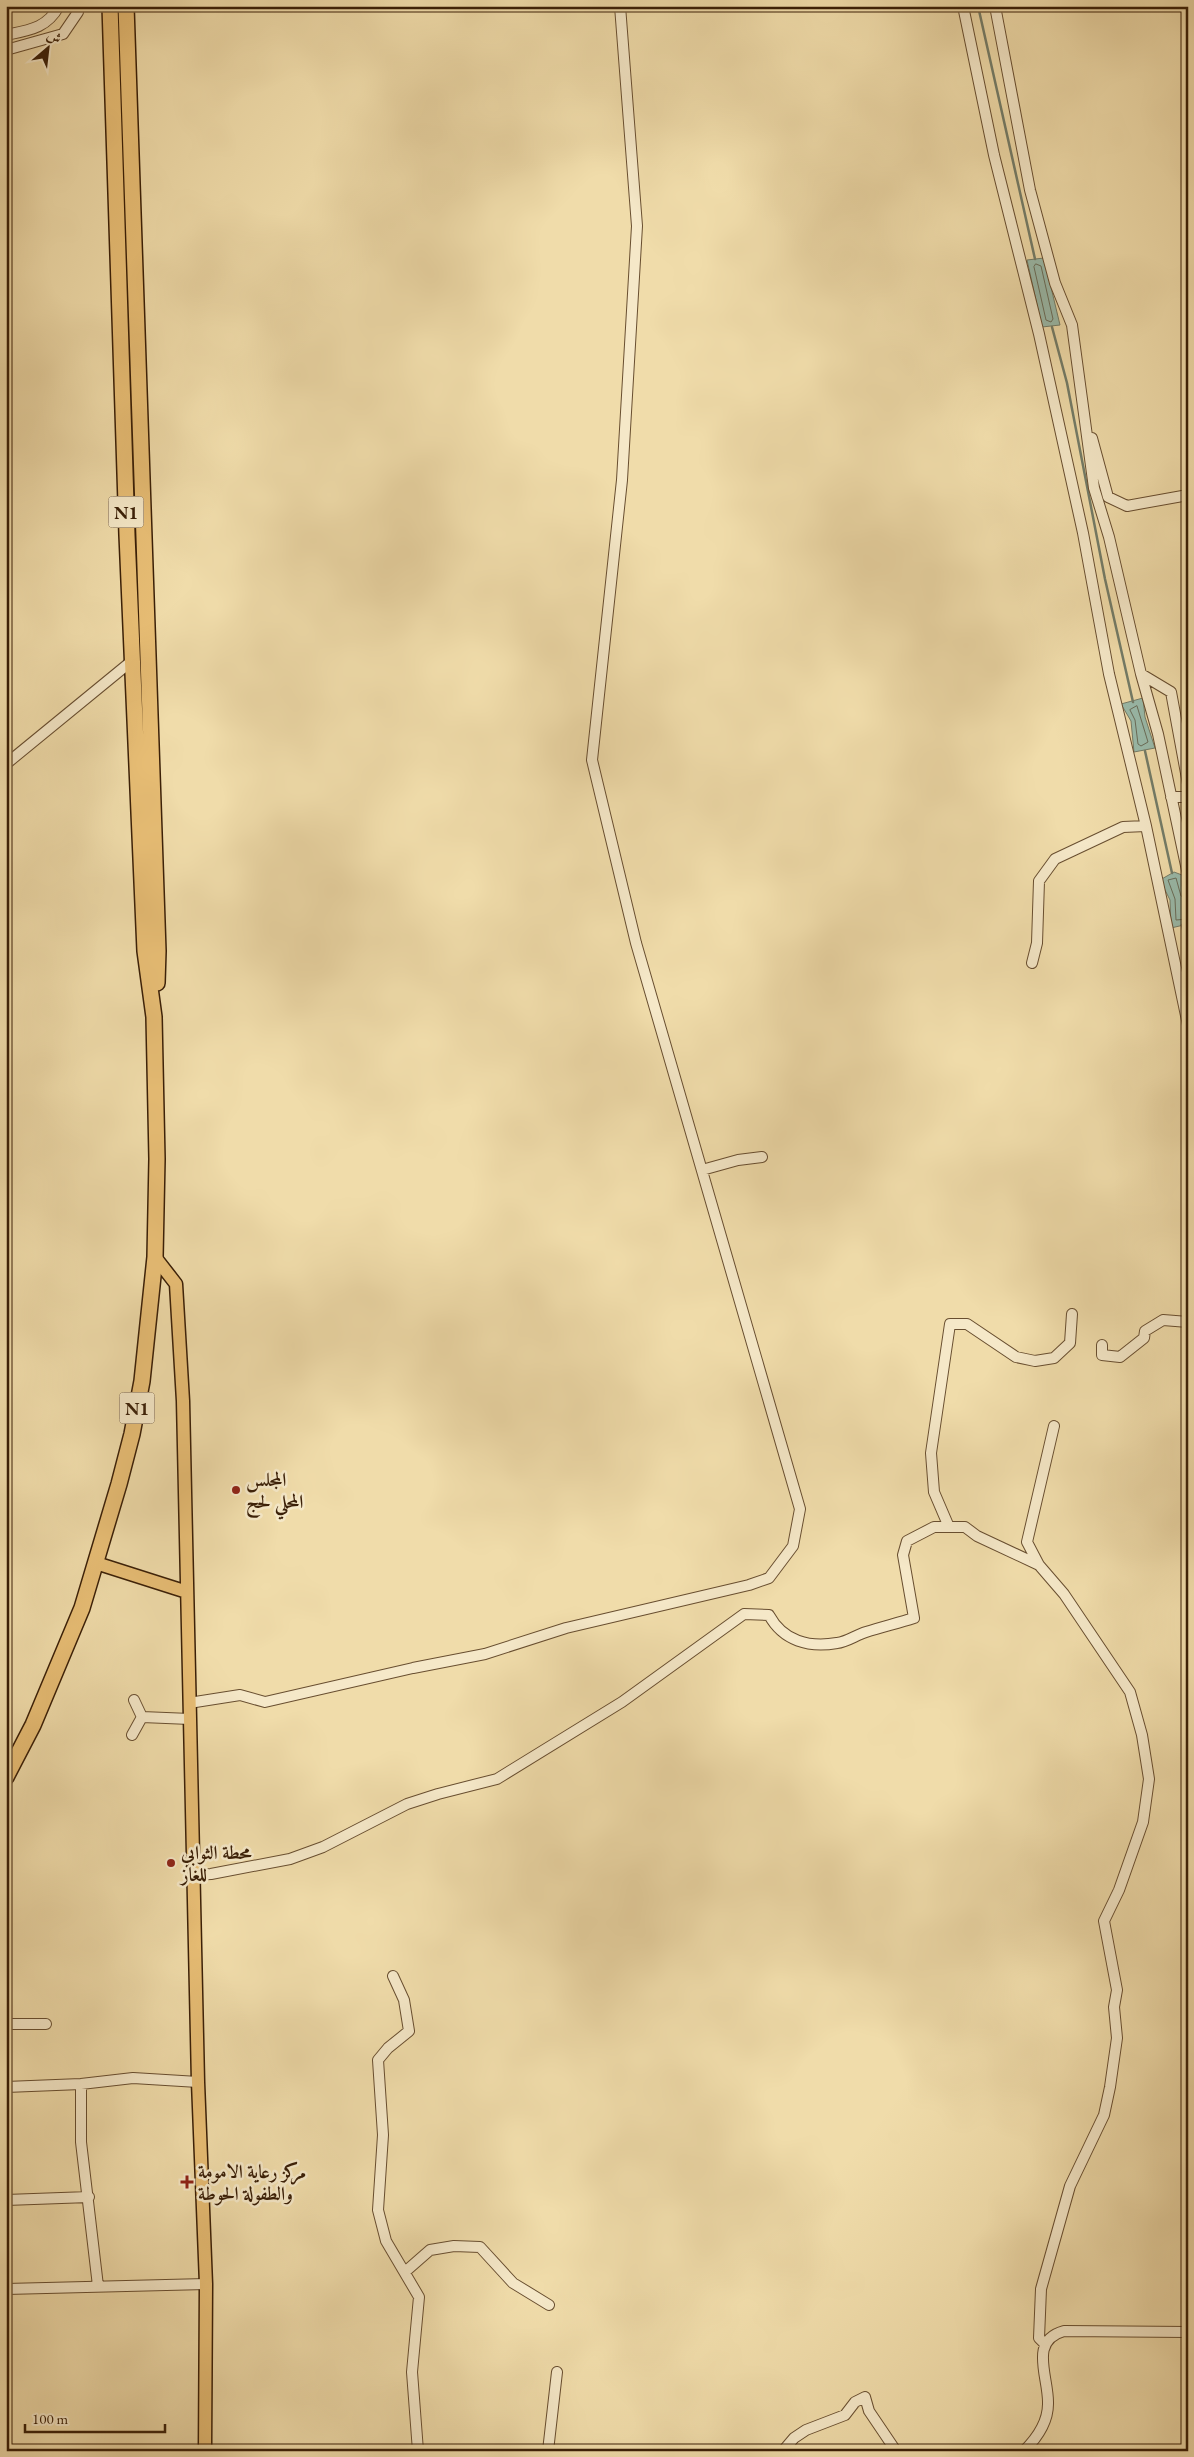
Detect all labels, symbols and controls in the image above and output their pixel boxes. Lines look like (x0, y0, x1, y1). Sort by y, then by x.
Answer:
north arrow (22, 22, 72, 72)
text: ش (44, 25, 65, 48)
road number: N1 (108, 497, 144, 528)
road number: N1 (120, 1392, 154, 1424)
place label: المجلس المحلي لحج (246, 1467, 303, 1520)
marker: المجلس المحلي لحج (230, 1484, 242, 1496)
place label: محطة الثوابي للغاز (179, 1840, 252, 1887)
marker: محطة الثوابي للغاز (165, 1857, 177, 1869)
place label: مركز رعاية الامومة والطفولة الحوطة (198, 2159, 306, 2206)
marker: مركز رعاية الامومة والطفولة الحوطة (180, 2175, 194, 2189)
scale bar (25, 2402, 165, 2434)
text: 100 m (32, 2409, 69, 2428)

